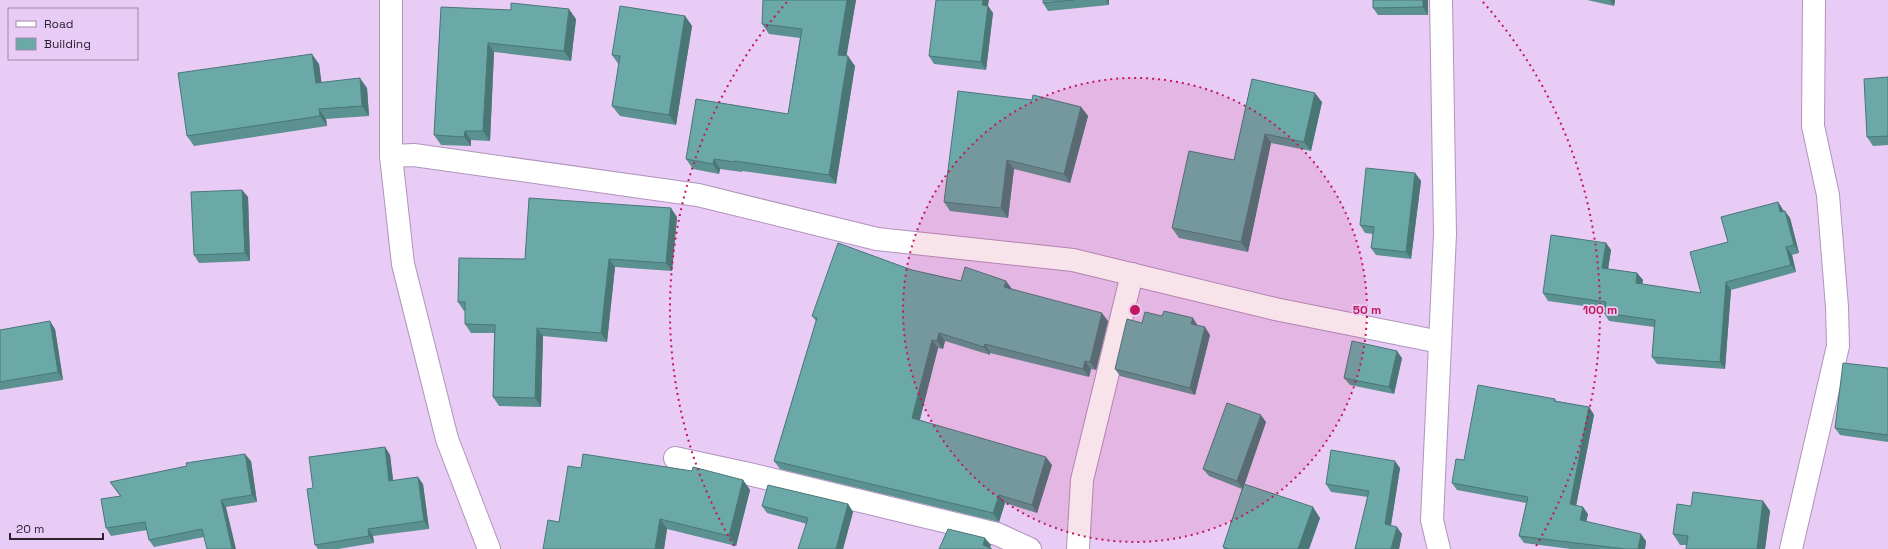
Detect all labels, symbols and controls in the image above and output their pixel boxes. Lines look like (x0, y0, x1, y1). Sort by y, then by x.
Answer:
legend (8, 8, 138, 60)
text: Road (44, 16, 73, 32)
text: Building (44, 36, 91, 52)
text: 50 m (1353, 302, 1381, 318)
text: 100 m (1583, 302, 1617, 318)
centre of rings (1128, 303, 1142, 317)
scale bar (10, 515, 103, 541)
text: 20 m (16, 521, 44, 537)

